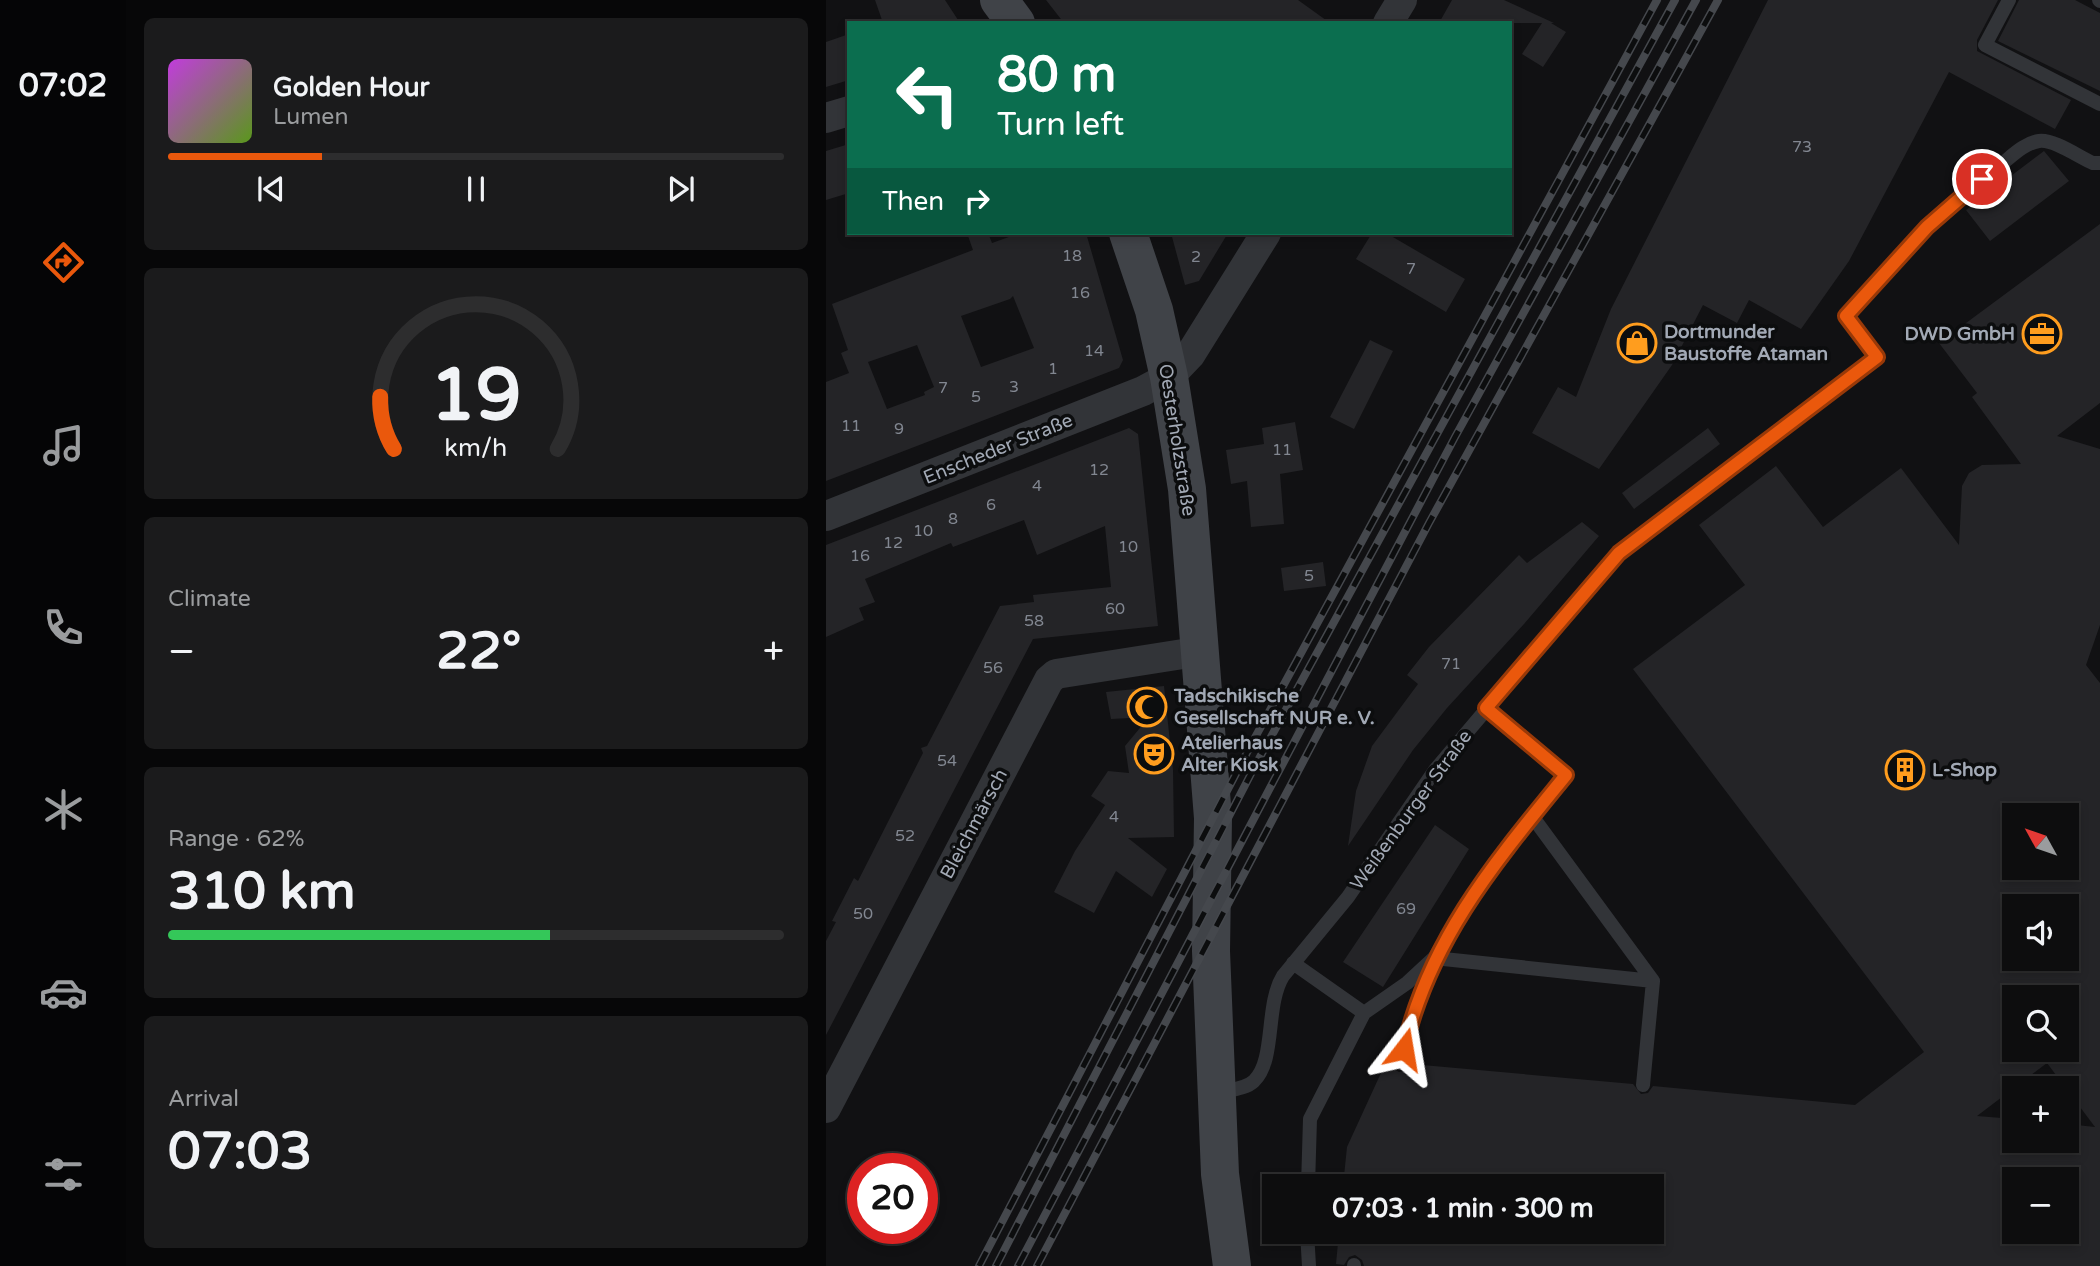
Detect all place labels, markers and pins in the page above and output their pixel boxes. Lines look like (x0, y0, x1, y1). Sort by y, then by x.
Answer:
pin (1952, 149, 2012, 209)
office icon: DWD GmbH (2021, 313, 2063, 355)
place label: Dortmunder Baustoffe Ataman (1664, 321, 1828, 365)
shop icon: Dortmunder Baustoffe Ataman (1616, 322, 1658, 364)
place label: DWD GmbH (1904, 323, 2015, 345)
place label: Tadschikische Gesellschaft NUR e. V. (1173, 685, 1375, 729)
mosque icon: Tadschikische Gesellschaft NUR e. V. (1126, 686, 1168, 728)
place label: Atelierhaus Alter Kiosk (1181, 732, 1283, 776)
theatre icon: Atelierhaus Alter Kiosk (1133, 733, 1175, 775)
building icon: L-Shop (1884, 749, 1926, 791)
place label: L-Shop (1932, 759, 1997, 782)

